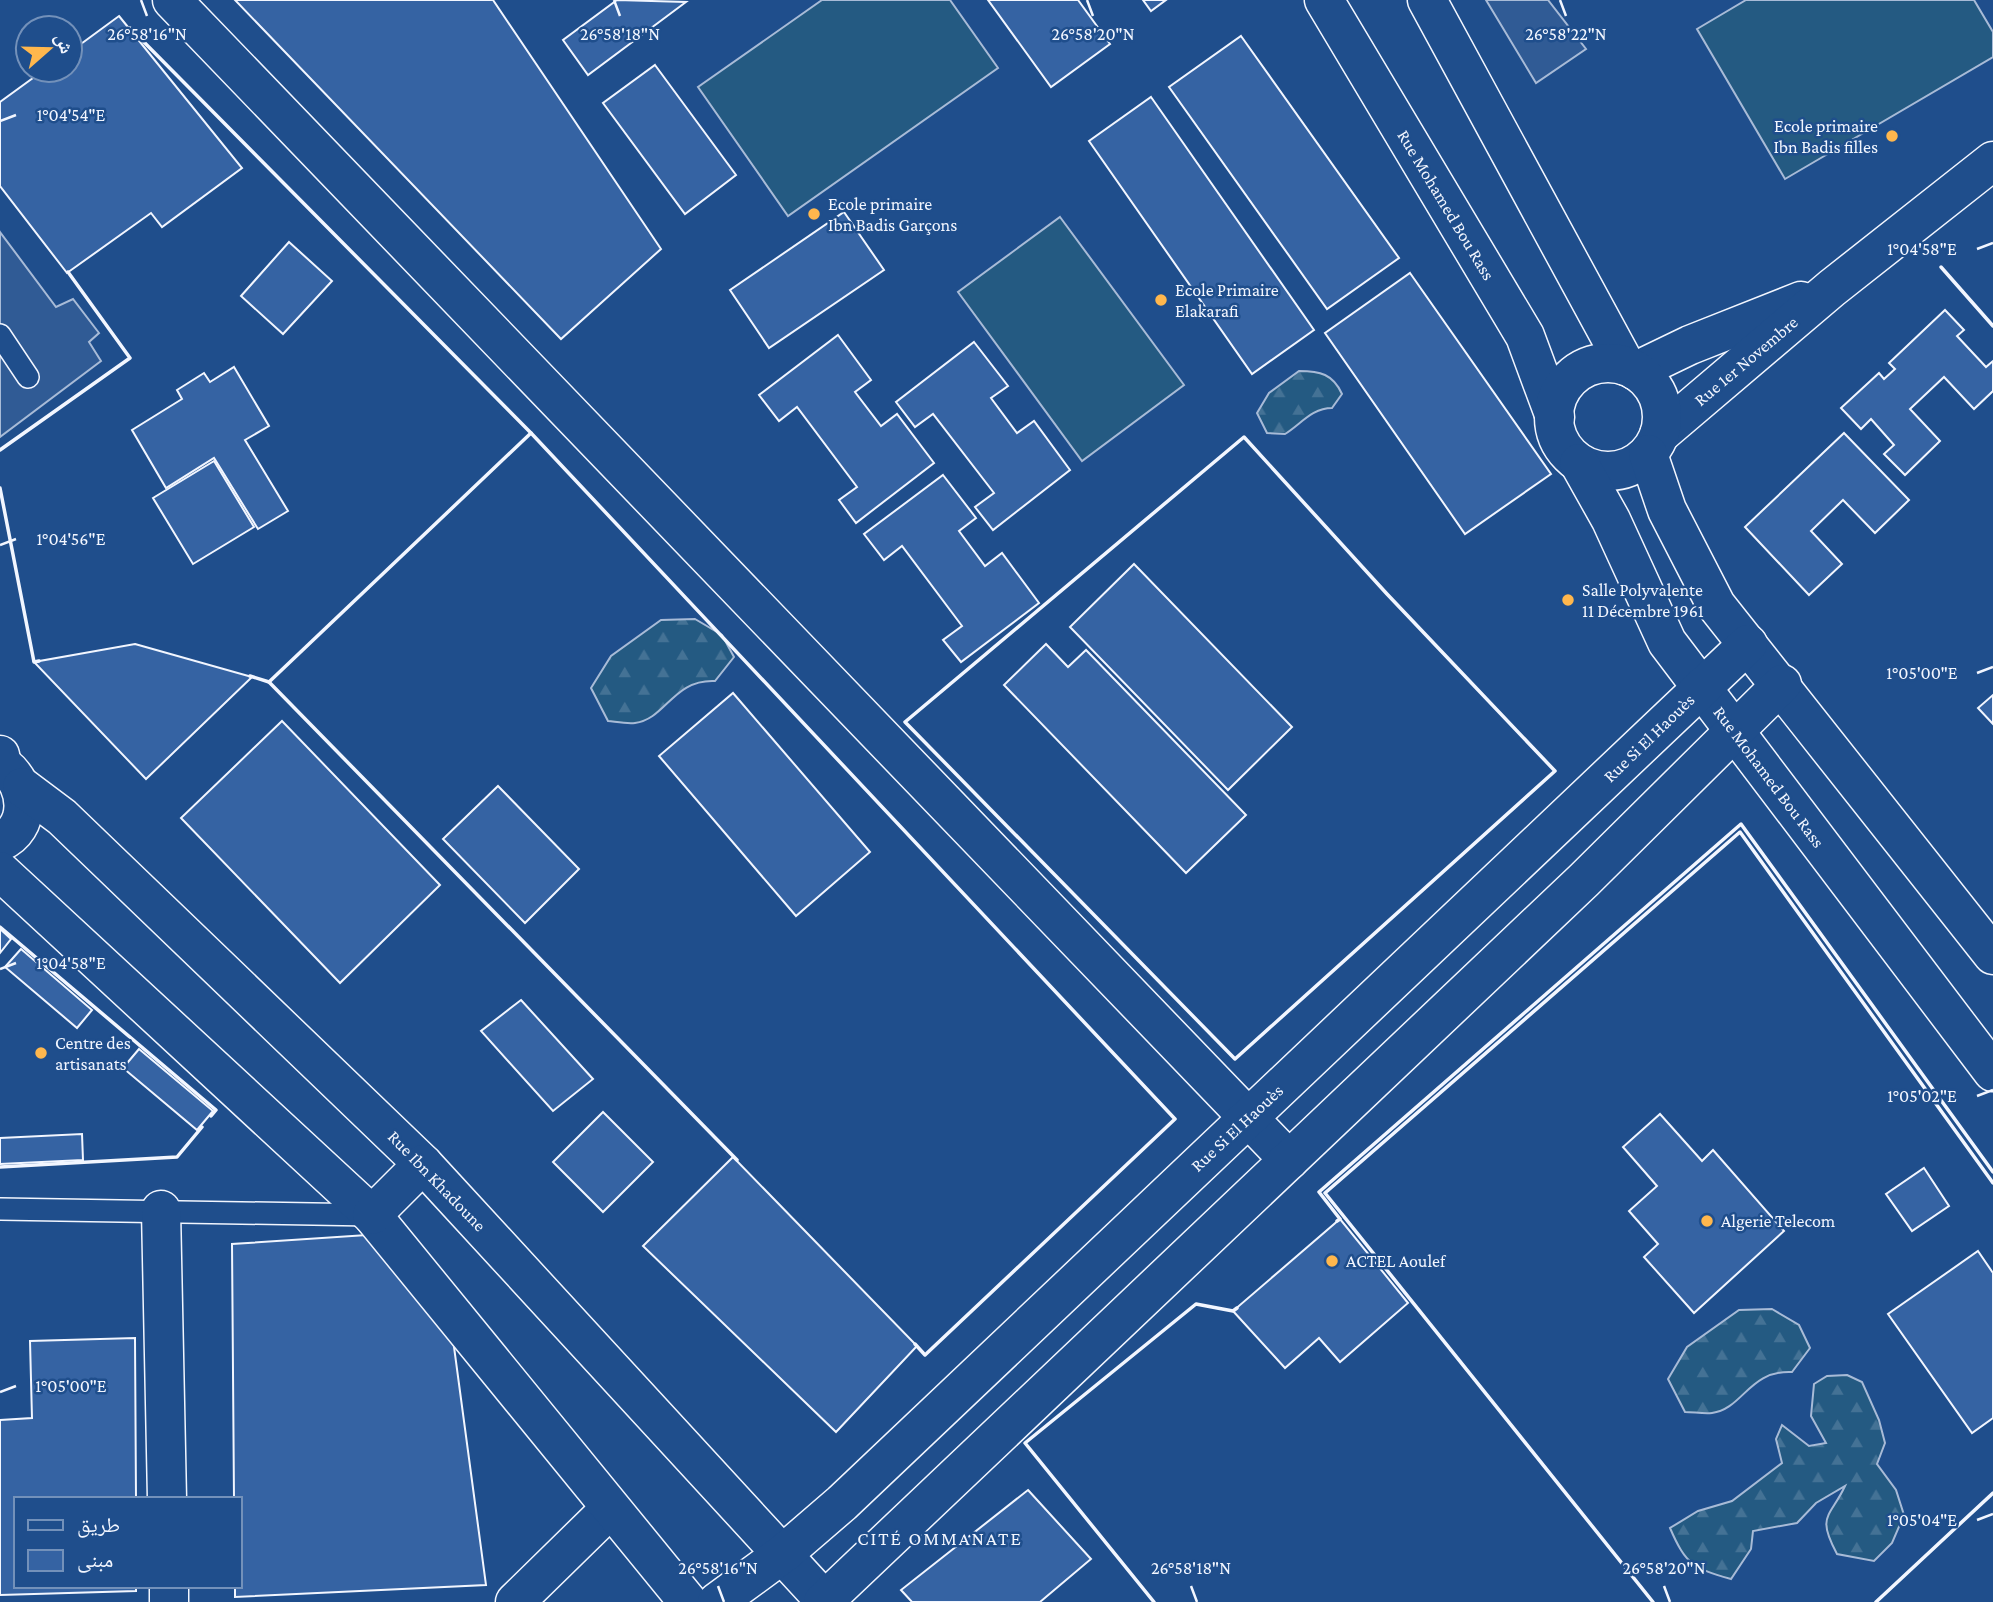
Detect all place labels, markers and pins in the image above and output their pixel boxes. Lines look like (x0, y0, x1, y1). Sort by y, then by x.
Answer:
place label: Ecole primaire Ibn Badis filles (1773, 116, 1878, 157)
marker: Ecole primaire Ibn Badis filles (1884, 128, 1900, 144)
place label: Ecole primaire Ibn Badis Garçons (828, 194, 957, 235)
marker: Ecole primaire Ibn Badis Garçons (806, 206, 822, 222)
place label: Ecole Primaire Elakarafi (1175, 280, 1279, 321)
marker: Ecole Primaire Elakarafi (1153, 292, 1169, 308)
place label: Salle Polyvalente 11 Décembre 1961 (1582, 580, 1704, 621)
marker: Salle Polyvalente 11 Décembre 1961 (1560, 592, 1576, 608)
place label: Centre des artisanats (55, 1033, 131, 1074)
marker: Centre des artisanats (33, 1045, 49, 1061)
place label: Algerie Telecom (1721, 1211, 1836, 1231)
marker: Algerie Telecom (1699, 1213, 1715, 1229)
place label: ACTEL Aoulef (1346, 1251, 1447, 1271)
marker: ACTEL Aoulef (1324, 1253, 1340, 1269)

